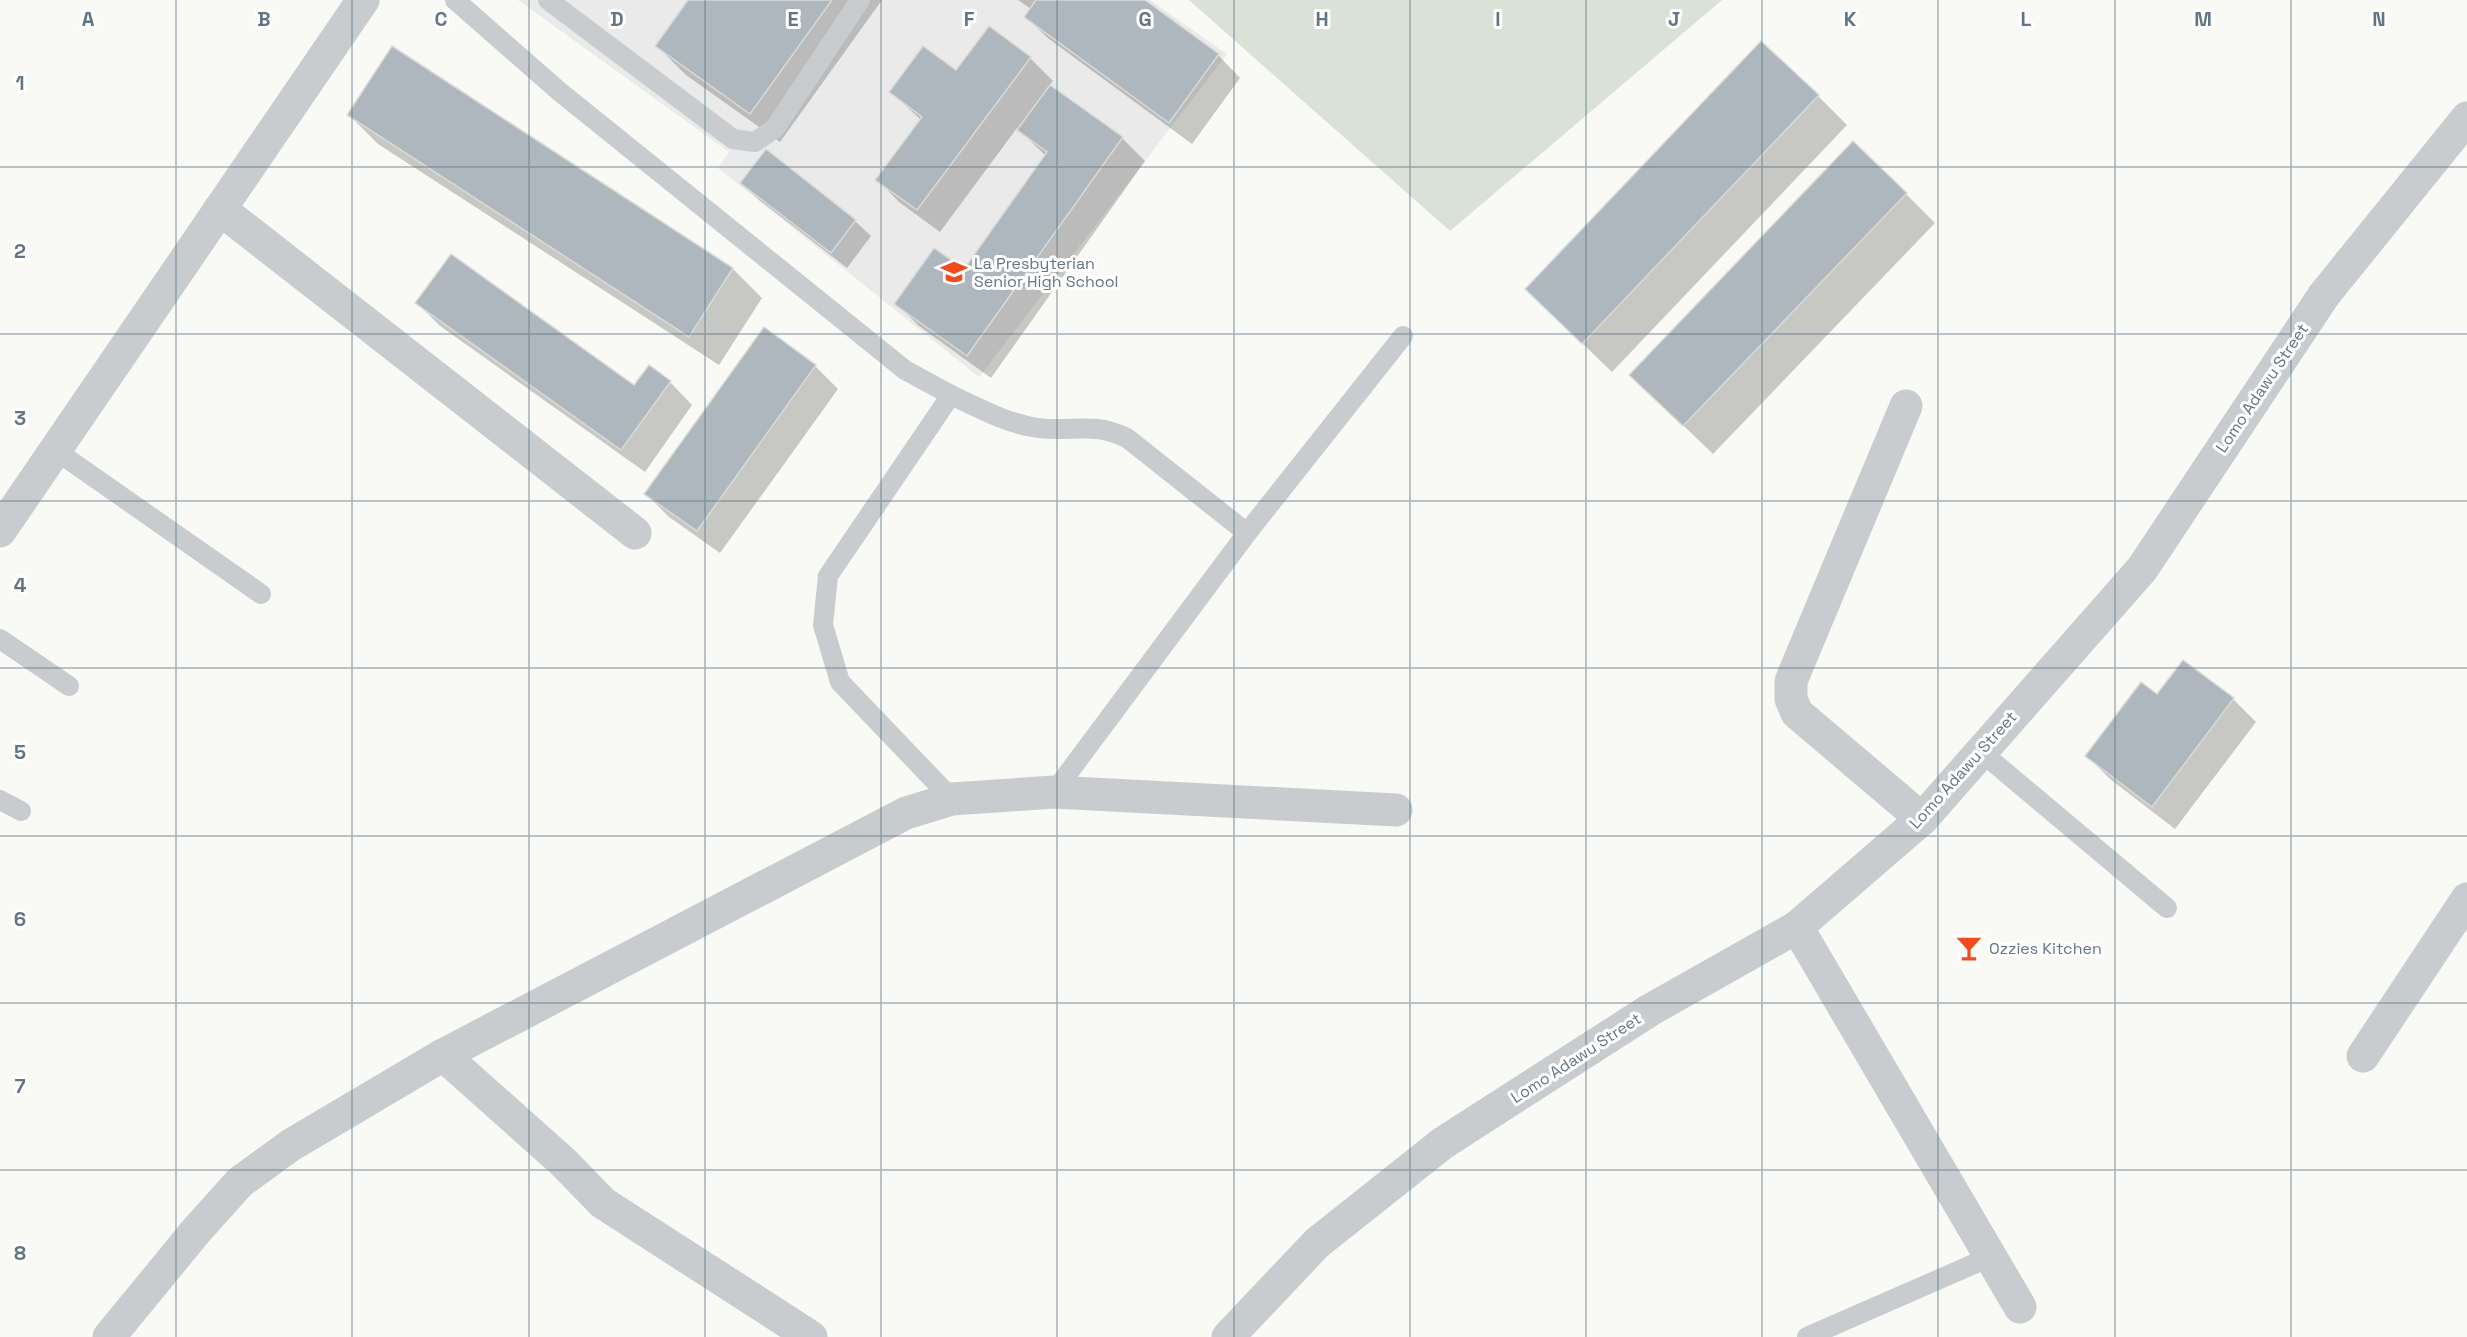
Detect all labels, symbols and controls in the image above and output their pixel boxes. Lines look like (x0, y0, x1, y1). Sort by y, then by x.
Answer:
text: A (82, 6, 95, 32)
text: B (257, 6, 271, 32)
text: C (435, 6, 448, 32)
text: D (610, 6, 624, 32)
text: E (787, 6, 799, 32)
text: F (964, 6, 975, 32)
text: G (1138, 6, 1152, 32)
text: H (1315, 6, 1329, 32)
text: I (1495, 6, 1501, 32)
text: J (1668, 6, 1680, 32)
text: K (1844, 6, 1857, 32)
text: L (2021, 6, 2032, 32)
text: M (2194, 6, 2212, 32)
text: N (2372, 6, 2386, 32)
text: 1 (15, 70, 25, 96)
text: 2 (14, 238, 26, 264)
place label: La Presbyterian Senior High School (974, 253, 1119, 292)
school or university icon: La Presbyterian Senior High School (939, 257, 969, 287)
street label: Lomo Adawu Street (2211, 319, 2313, 457)
text: 3 (14, 405, 26, 431)
text: 4 (14, 572, 27, 598)
street label: Lomo Adawu Street (1905, 707, 2021, 833)
text: 5 (14, 739, 26, 765)
text: 6 (14, 906, 26, 932)
bar icon: Ozzies Kitchen (1954, 933, 1984, 963)
place label: Ozzies Kitchen (1989, 938, 2102, 959)
street label: Lomo Adawu Street (1507, 1008, 1645, 1108)
text: 7 (14, 1073, 26, 1099)
text: 8 (14, 1240, 26, 1266)

